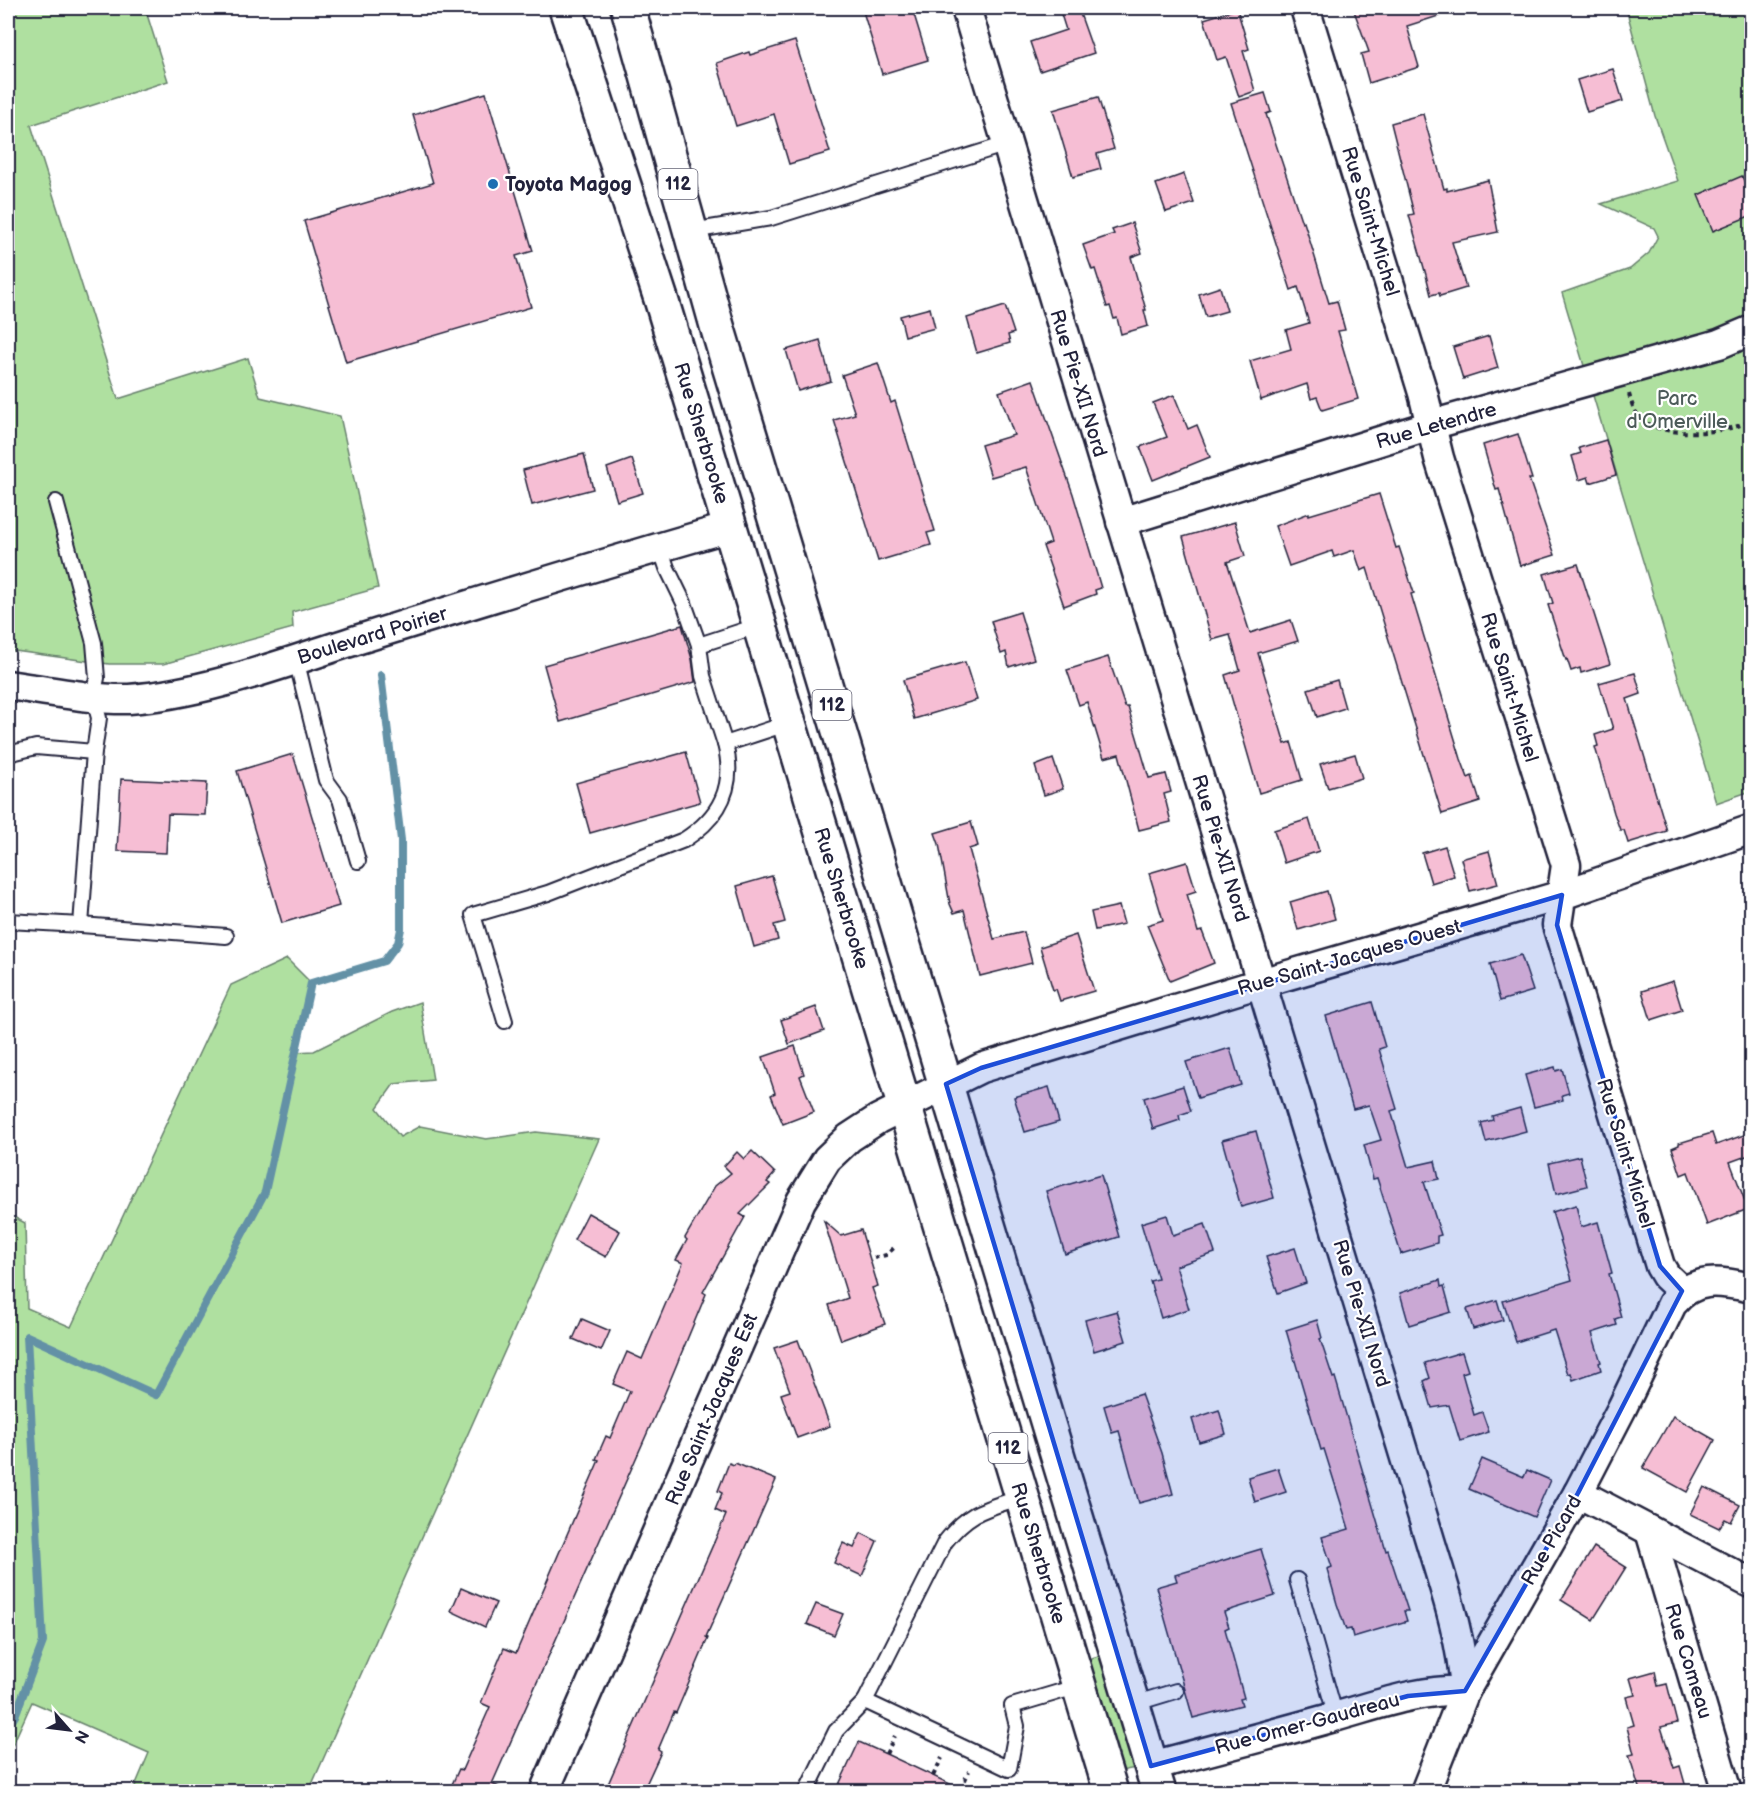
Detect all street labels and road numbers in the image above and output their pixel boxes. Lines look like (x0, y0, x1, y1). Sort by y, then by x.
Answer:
street label: Rue Saint-Michel (1336, 144, 1404, 299)
road number: 112 (658, 169, 698, 199)
street label: Rue Pie-XII Nord (1044, 307, 1112, 460)
street label: Rue Sherbrooke (668, 360, 734, 507)
street label: Rue Letendre (1373, 397, 1499, 455)
street label: Boulevard Poirier (295, 602, 451, 670)
street label: Rue Saint-Michel (1475, 610, 1543, 765)
road number: 112 (812, 690, 852, 720)
street label: Rue Pie-XII Nord (1186, 772, 1254, 925)
street label: Rue Sherbrooke (808, 825, 874, 972)
street label: Rue Saint-Jacques Ouest (1235, 915, 1464, 1001)
street label: Rue Saint-Michel (1591, 1076, 1659, 1231)
street label: Rue Pie-XII Nord (1327, 1237, 1395, 1390)
street label: Rue Saint-Jacques Est (661, 1310, 763, 1509)
road number: 112 (988, 1433, 1028, 1463)
street label: Rue Sherbrooke (1005, 1480, 1071, 1627)
street label: Rue Picard (1516, 1491, 1587, 1590)
street label: Rue Comeau (1659, 1601, 1717, 1722)
street label: Rue Omer-Gaudreau (1212, 1688, 1402, 1760)

